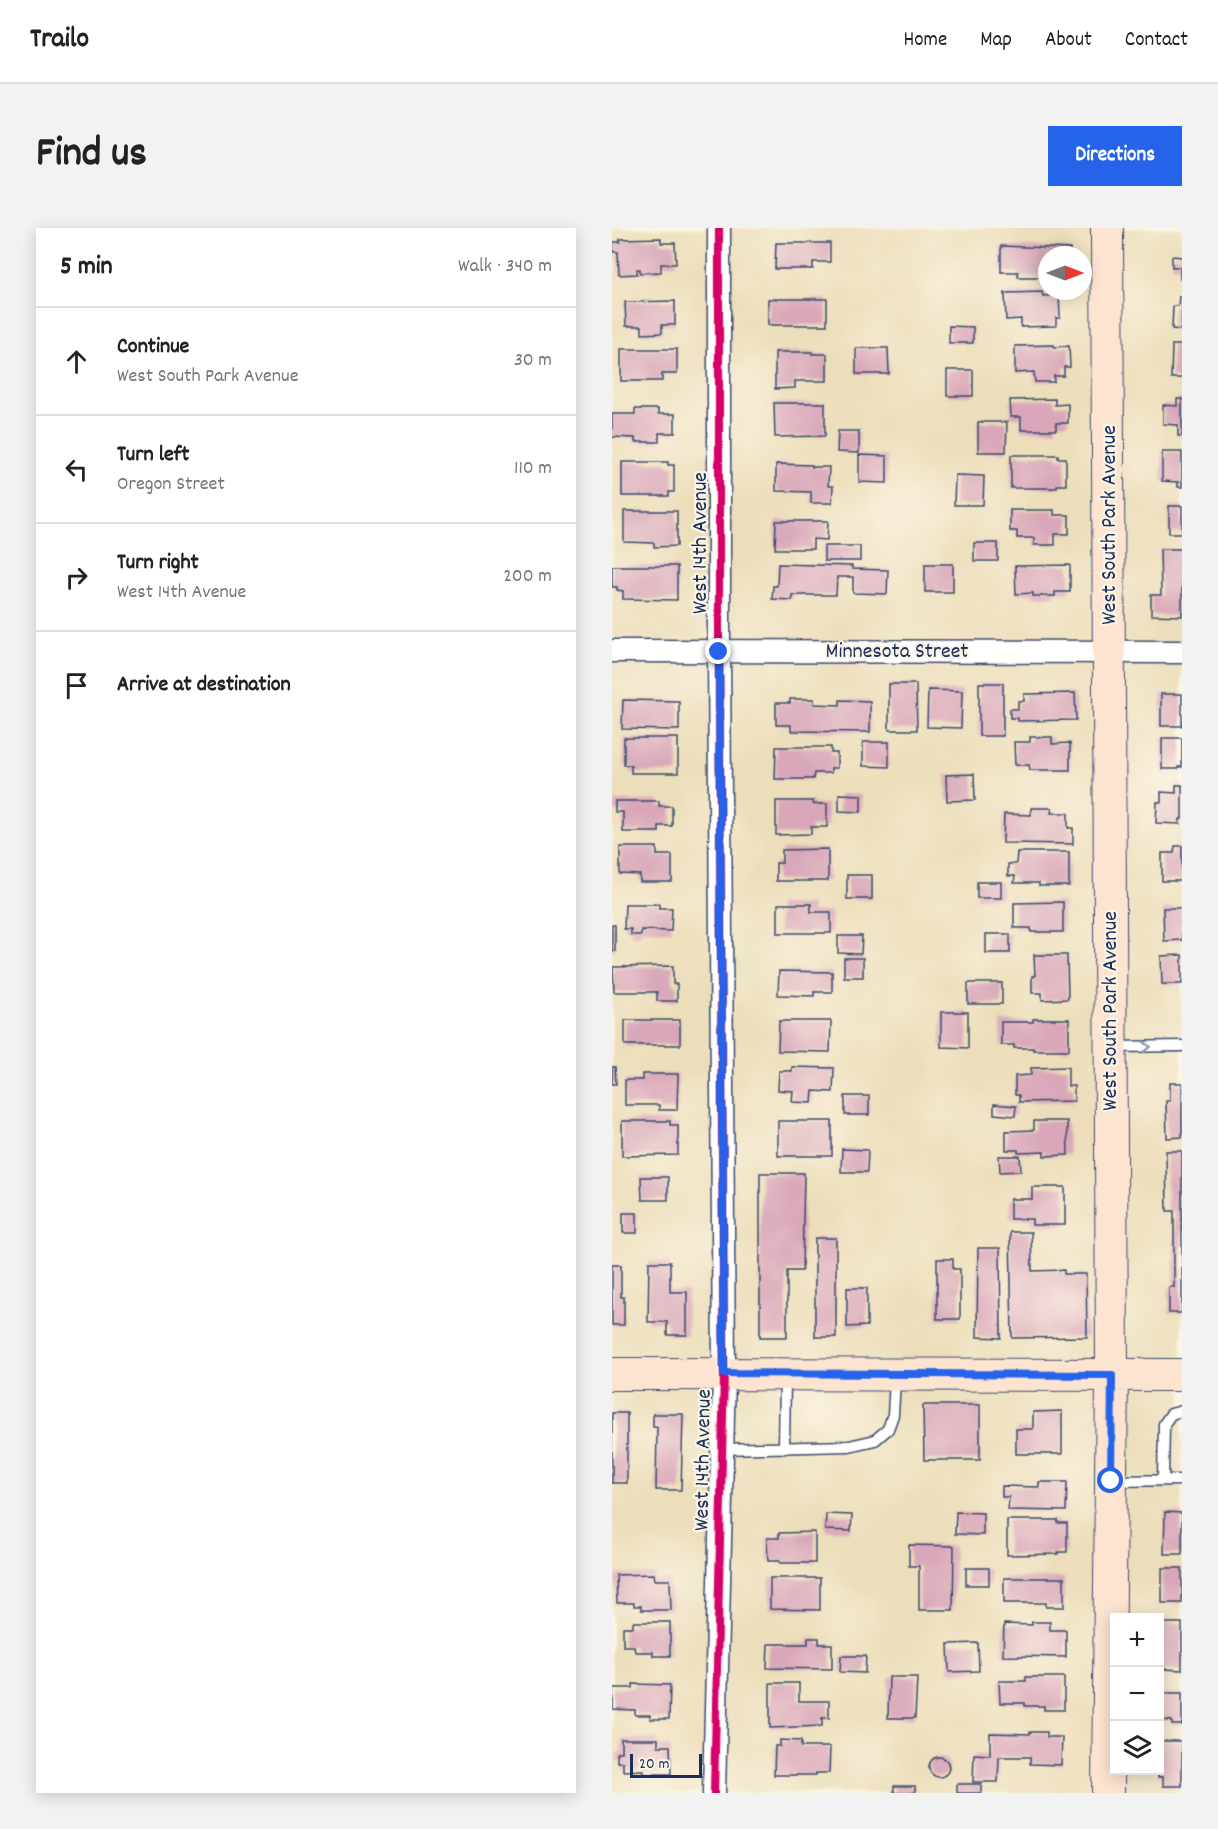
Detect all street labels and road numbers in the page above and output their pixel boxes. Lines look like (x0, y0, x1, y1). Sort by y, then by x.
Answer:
street label: West South Park Avenue (1095, 425, 1126, 625)
street label: West 14th Avenue (686, 472, 717, 614)
street label: Minnesota Street (826, 637, 968, 668)
street label: West South Park Avenue (1096, 911, 1127, 1111)
street label: West 14th Avenue (687, 1389, 721, 1531)

